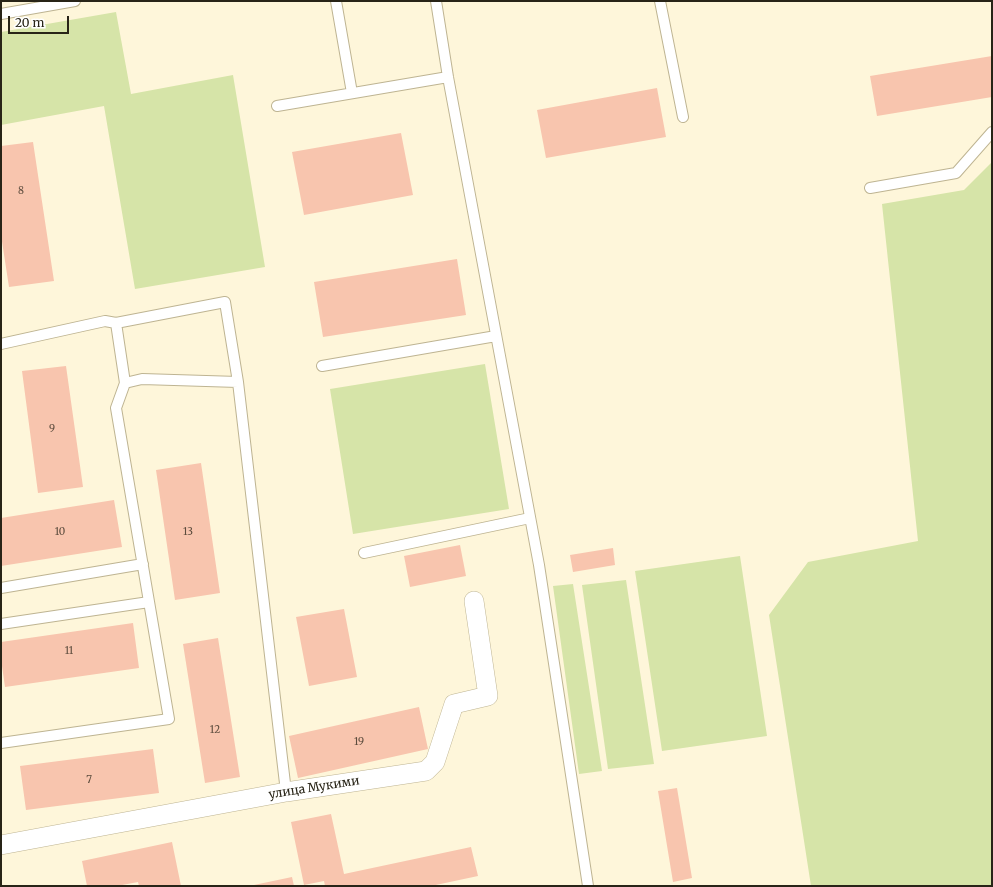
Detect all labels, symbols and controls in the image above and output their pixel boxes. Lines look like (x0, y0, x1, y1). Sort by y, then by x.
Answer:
scale bar (10, 8, 71, 34)
text: 20 m (15, 15, 44, 30)
house number: 8 (18, 185, 24, 197)
house number: 9 (49, 423, 55, 435)
house number: 10 (55, 526, 65, 538)
house number: 13 (183, 526, 193, 538)
house number: 11 (65, 645, 73, 657)
house number: 12 (210, 724, 220, 736)
house number: 19 (354, 736, 364, 748)
house number: 7 (86, 774, 92, 786)
street label: улица Мукими (268, 774, 360, 802)

